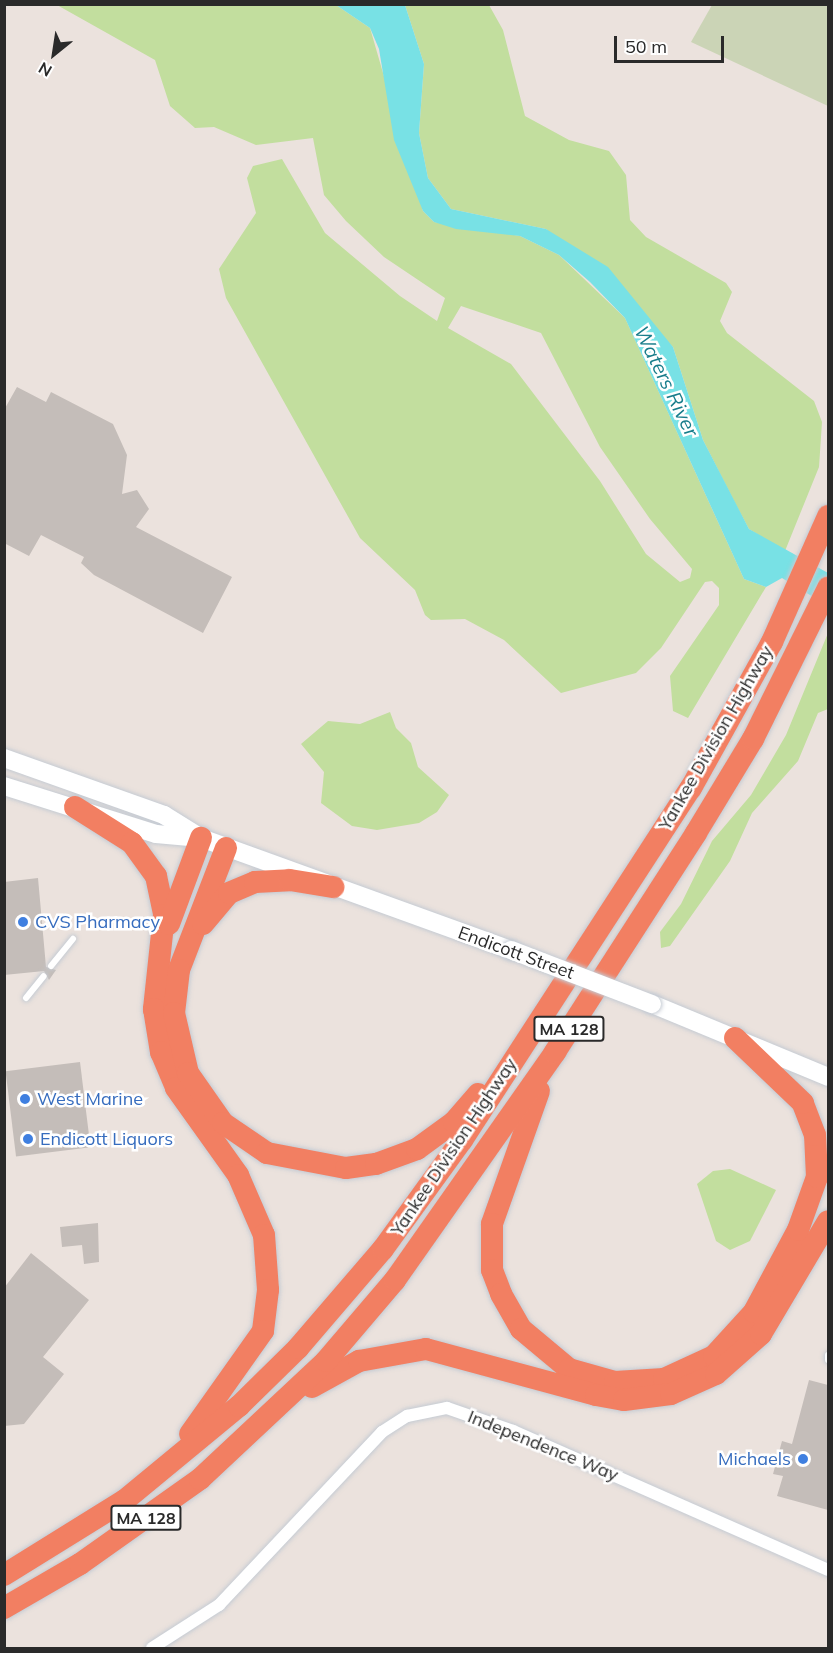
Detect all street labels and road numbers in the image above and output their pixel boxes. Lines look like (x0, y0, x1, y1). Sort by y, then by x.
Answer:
street label: Yankee Division Highway (654, 642, 778, 834)
street label: Endicott Street (455, 922, 577, 984)
road number: MA 128 (533, 1016, 605, 1042)
street label: Yankee Division Highway (386, 1054, 522, 1240)
street label: Independence Way (465, 1406, 621, 1486)
road number: MA 128 (110, 1505, 182, 1531)

